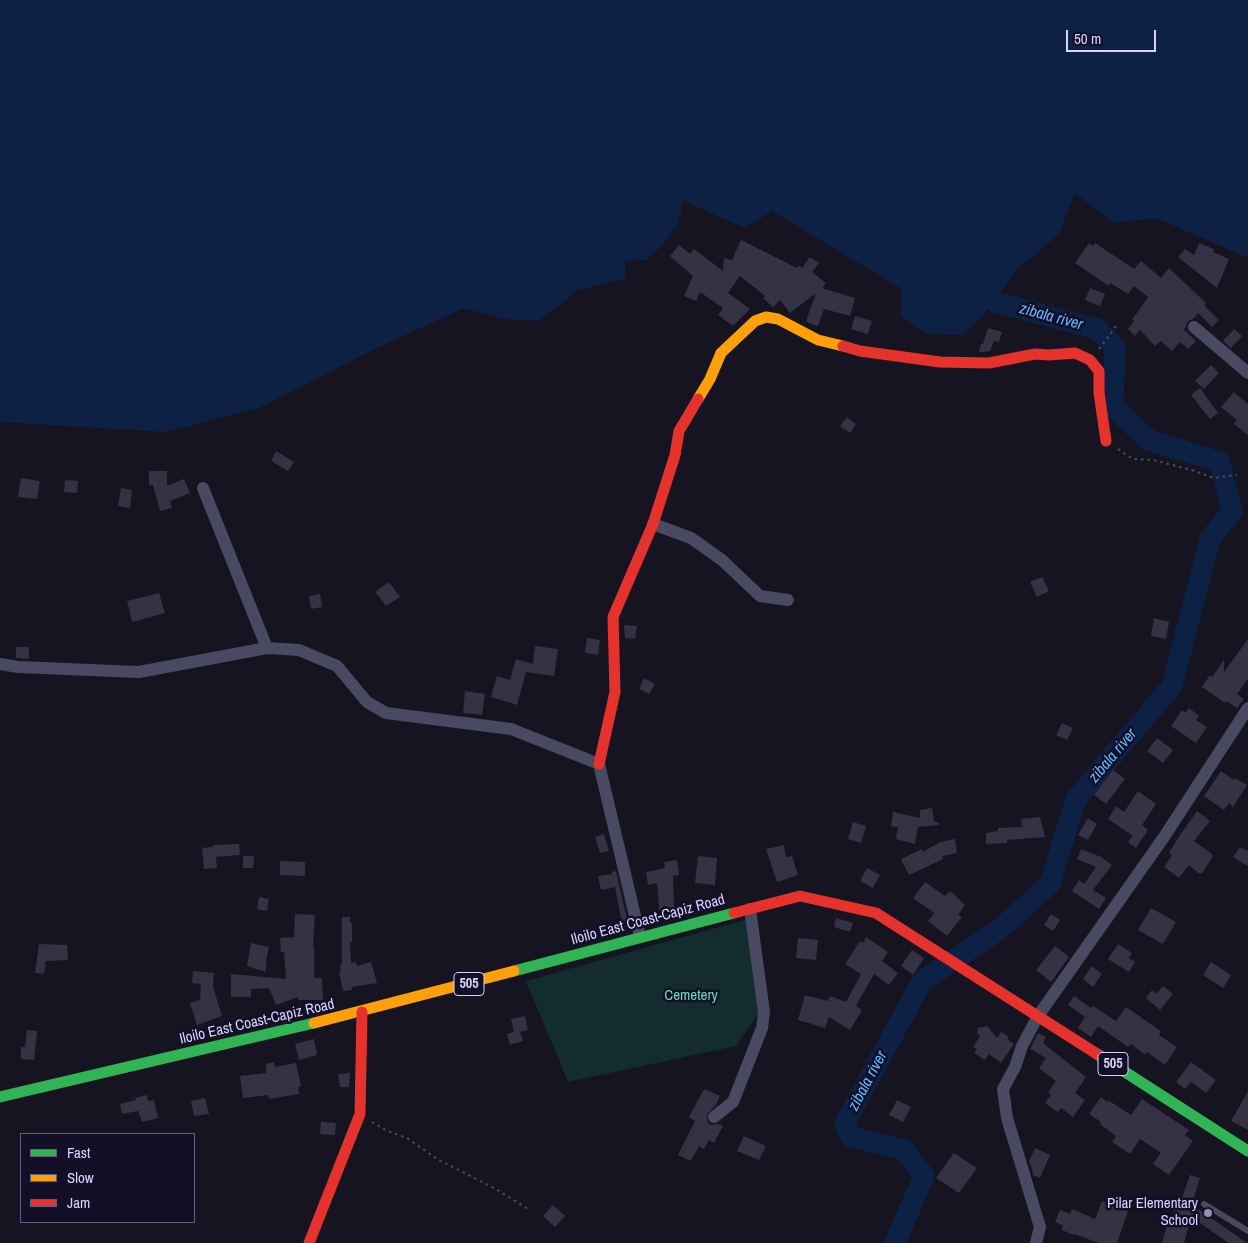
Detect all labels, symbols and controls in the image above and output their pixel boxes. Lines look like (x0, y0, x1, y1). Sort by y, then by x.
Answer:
scale bar (1068, 20, 1158, 52)
text: 50 m (1074, 28, 1101, 49)
water label: zibala river (1017, 299, 1085, 335)
water label: zibala river (1085, 725, 1141, 787)
street label: Iloilo East Coast-Capiz Road (569, 891, 727, 949)
road number: 505 (454, 972, 484, 996)
park label: Cemetery (664, 987, 718, 1005)
street label: Iloilo East Coast-Capiz Road (178, 995, 336, 1049)
water label: zibala river (844, 1048, 892, 1114)
road number: 505 (1098, 1052, 1128, 1076)
legend (20, 1133, 195, 1223)
text: Fast (67, 1142, 90, 1163)
text: Slow (67, 1167, 94, 1188)
text: Jam (67, 1192, 90, 1213)
place label: Pilar Elementary School (1107, 1195, 1198, 1230)
marker: Pilar Elementary School (1202, 1207, 1214, 1219)

